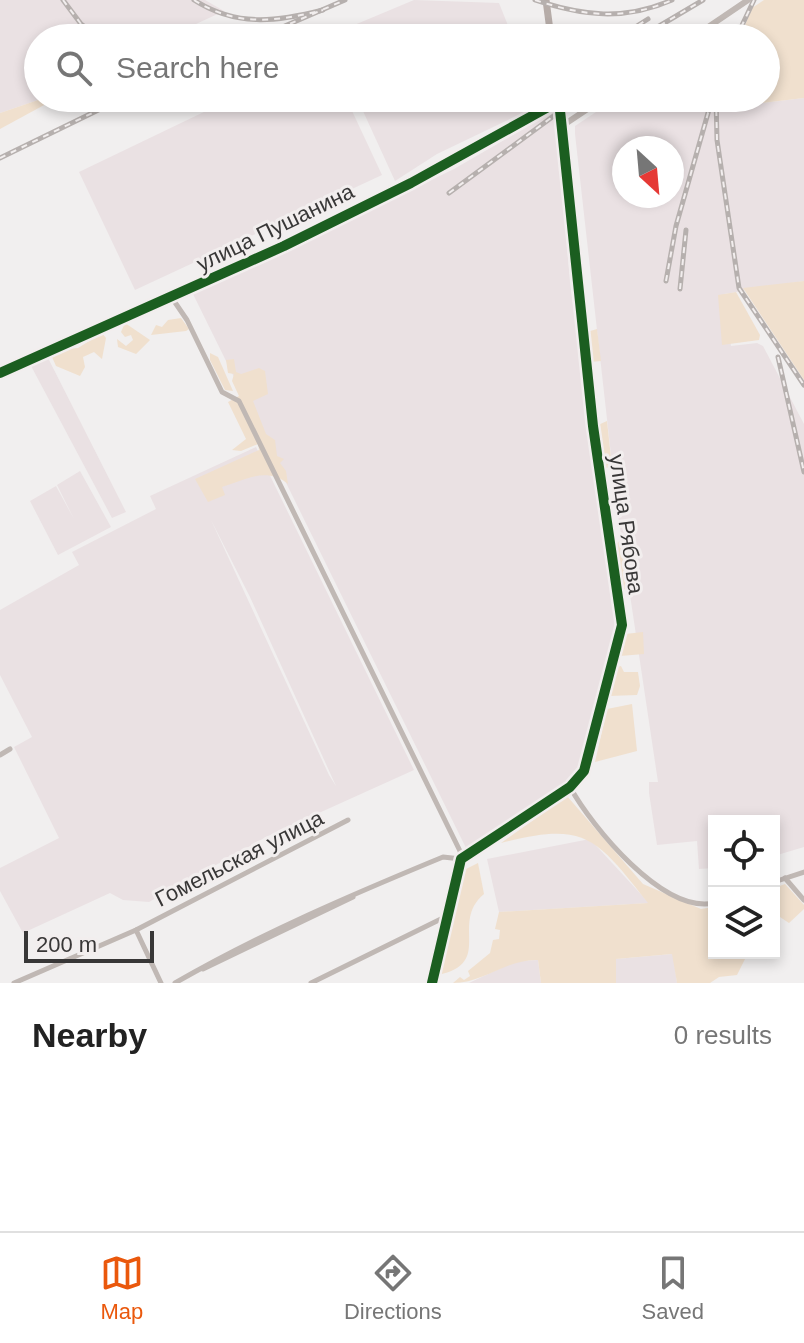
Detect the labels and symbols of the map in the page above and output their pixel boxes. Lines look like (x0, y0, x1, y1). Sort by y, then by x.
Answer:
north arrow (612, 136, 684, 208)
street label: улица Пушанина (192, 178, 359, 276)
street label: улица Рябова (604, 453, 649, 596)
street label: Гомельская улица (151, 805, 328, 912)
scale bar (24, 927, 154, 963)

